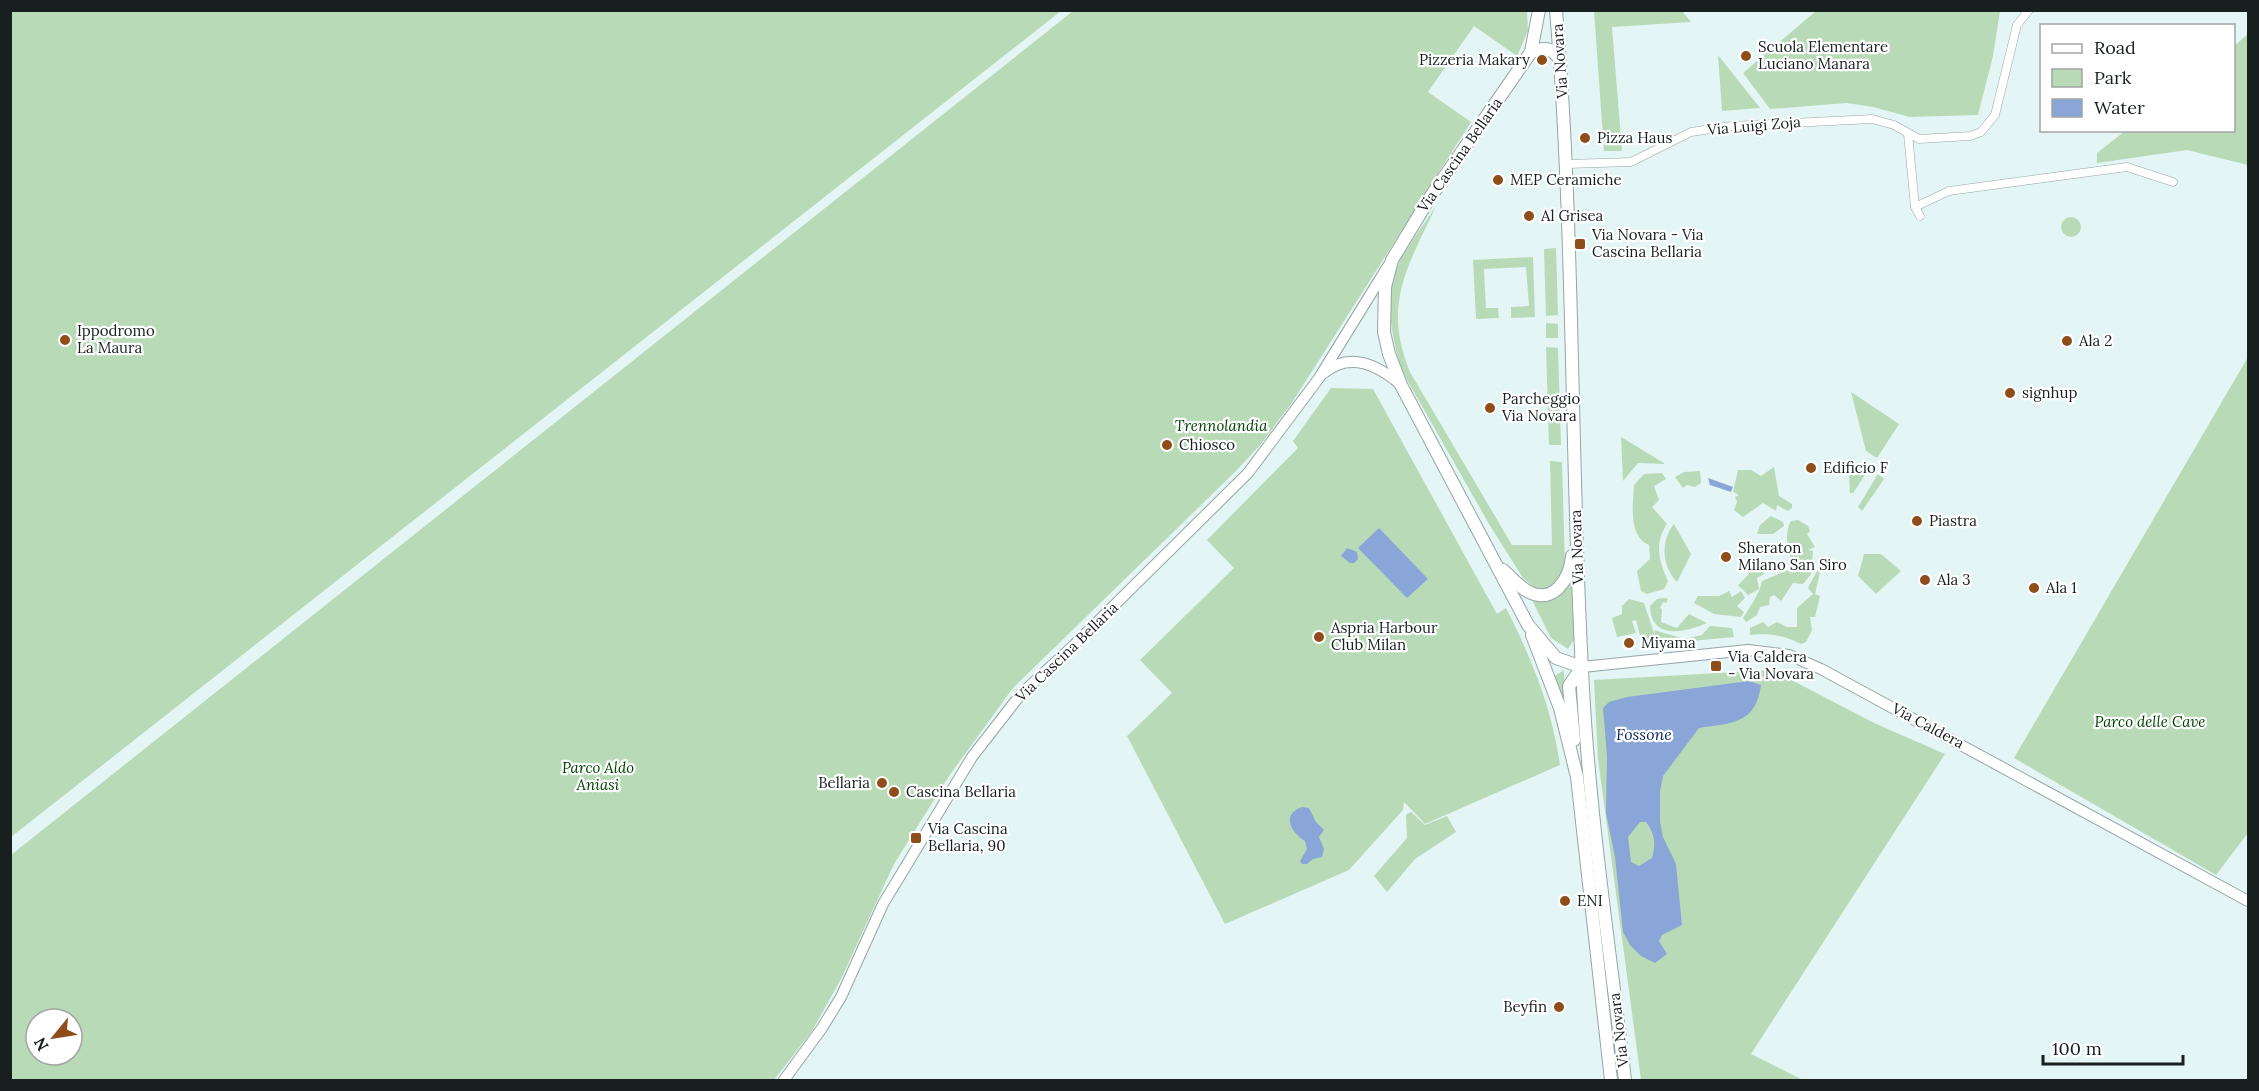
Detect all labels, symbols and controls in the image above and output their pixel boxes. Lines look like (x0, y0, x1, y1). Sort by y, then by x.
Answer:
street label: Via Novara (1547, 23, 1572, 100)
legend (2040, 24, 2235, 132)
text: Road (2094, 36, 2136, 59)
place label: Scuola Elementare Luciano Manara (1758, 37, 1888, 73)
marker: Scuola Elementare Luciano Manara (1739, 49, 1753, 63)
place label: Pizzeria Makary (1419, 50, 1530, 69)
marker: Pizzeria Makary (1535, 53, 1549, 67)
text: Park (2094, 66, 2132, 89)
street label: Via Cascina Bellaria (1412, 94, 1506, 216)
text: Water (2094, 96, 2145, 119)
street label: Via Luigi Zoja (1705, 112, 1802, 139)
place label: Pizza Haus (1597, 128, 1672, 147)
marker: Pizza Haus (1578, 131, 1592, 145)
place label: MEP Ceramiche (1510, 170, 1622, 189)
marker: MEP Ceramiche (1491, 173, 1505, 187)
place label: Al Grisea (1540, 206, 1604, 225)
marker: Al Grisea (1522, 209, 1536, 223)
place label: Via Novara - Via Cascina Bellaria (1591, 225, 1704, 261)
marker: Via Novara - Via Cascina Bellaria (1573, 237, 1587, 251)
place label: Ippodromo La Maura (77, 321, 155, 357)
place label: Ala 2 (2078, 331, 2112, 350)
marker: Ippodromo La Maura (58, 333, 72, 347)
marker: Ala 2 (2060, 334, 2074, 348)
place label: signhup (2022, 383, 2078, 402)
marker: signhup (2003, 386, 2017, 400)
place label: Parcheggio Via Novara (1501, 389, 1580, 425)
marker: Parcheggio Via Novara (1483, 401, 1497, 415)
park label: Trennolandia (1175, 416, 1268, 435)
place label: Chiosco (1179, 435, 1235, 454)
marker: Chiosco (1160, 438, 1174, 452)
place label: Edificio F (1823, 458, 1888, 477)
marker: Edificio F (1804, 461, 1818, 475)
street label: Via Novara (1566, 509, 1587, 586)
place label: Piastra (1929, 511, 1977, 530)
marker: Piastra (1910, 514, 1924, 528)
place label: Sheraton Milano San Siro (1738, 538, 1847, 574)
marker: Sheraton Milano San Siro (1719, 550, 1733, 564)
place label: Ala 3 (1936, 570, 1971, 589)
marker: Ala 3 (1918, 573, 1932, 587)
place label: Ala 1 (2045, 578, 2077, 597)
marker: Ala 1 (2027, 581, 2041, 595)
street label: Via Cascina Bellaria (1011, 598, 1122, 706)
place label: Aspria Harbour Club Milan (1330, 618, 1438, 654)
marker: Aspria Harbour Club Milan (1312, 630, 1326, 644)
place label: Miyama (1641, 633, 1696, 652)
marker: Miyama (1622, 636, 1636, 650)
place label: Via Caldera - Via Novara (1727, 647, 1814, 683)
marker: Via Caldera - Via Novara (1709, 659, 1723, 673)
street label: Via Caldera (1888, 698, 1968, 753)
park label: Parco delle Cave (2094, 712, 2206, 731)
water label: Fossone (1616, 724, 1672, 744)
park label: Parco Aldo Aniasi (562, 758, 634, 794)
place label: Bellaria (818, 773, 870, 792)
marker: Bellaria (875, 776, 889, 790)
place label: Cascina Bellaria (906, 782, 1016, 801)
marker: Cascina Bellaria (887, 785, 901, 799)
place label: Via Cascina Bellaria, 90 (927, 819, 1008, 855)
marker: Via Cascina Bellaria, 90 (909, 831, 923, 845)
place label: ENI (1577, 891, 1603, 910)
marker: ENI (1558, 894, 1572, 908)
street label: Via Novara (1604, 992, 1633, 1069)
place label: Beyfin (1503, 997, 1547, 1016)
marker: Beyfin (1552, 1000, 1566, 1014)
north arrow (24, 1007, 84, 1067)
scale bar (2043, 1028, 2182, 1066)
text: N (29, 1034, 53, 1055)
text: 100 m (2052, 1037, 2102, 1060)

